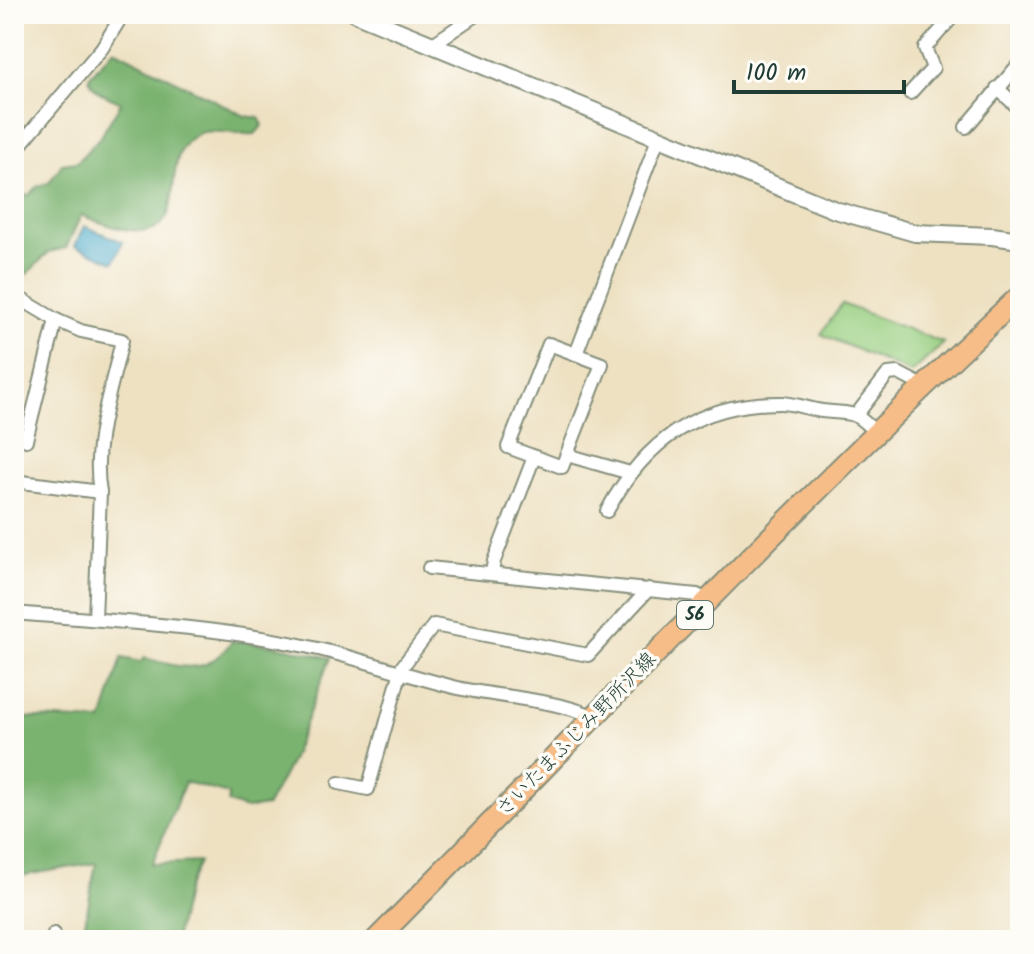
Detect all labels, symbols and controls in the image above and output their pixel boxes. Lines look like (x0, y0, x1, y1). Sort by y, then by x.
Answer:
scale bar (734, 44, 904, 94)
text: 100 m (746, 54, 806, 93)
road number: 56 (677, 601, 713, 629)
street label: さいたまふじみ野所沢線 (489, 645, 665, 825)

